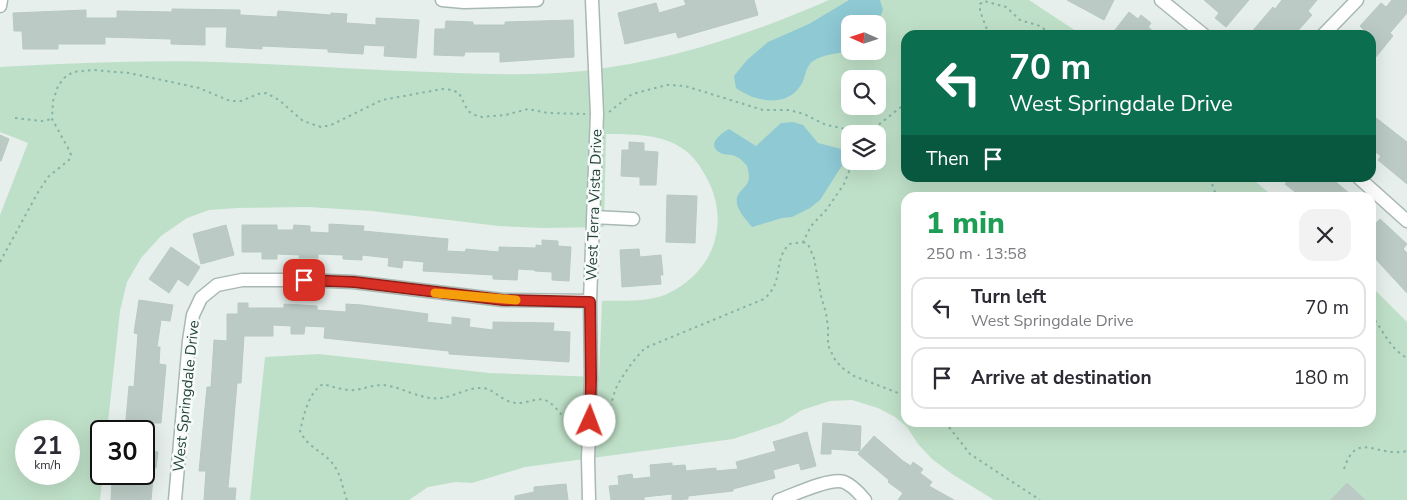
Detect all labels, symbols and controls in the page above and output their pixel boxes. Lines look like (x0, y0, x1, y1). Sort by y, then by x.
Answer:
north arrow (841, 15, 886, 60)
map controls (841, 15, 886, 170)
text: 70 m (1009, 44, 1091, 91)
icon: left (926, 50, 991, 115)
button: search (841, 70, 886, 115)
text: West Springdale Drive (1009, 89, 1233, 119)
button: layers (841, 125, 886, 170)
street label: West Terra Vista Drive (581, 129, 607, 281)
icon: arrive (979, 145, 1007, 173)
text: Then (926, 146, 969, 172)
text: 1 min (926, 203, 1005, 244)
button: close (1299, 209, 1351, 261)
text: 250 m · 13:58 (926, 243, 1027, 265)
pin (283, 259, 325, 301)
icon: arrive (290, 266, 318, 294)
text: Turn left (971, 284, 1046, 310)
icon: left (928, 294, 956, 322)
text: 70 m (1305, 295, 1349, 321)
text: West Springdale Drive (971, 310, 1134, 332)
street label: West Springdale Drive (168, 319, 204, 473)
icon: arrive (928, 364, 956, 392)
text: Arrive at destination (971, 365, 1152, 391)
text: 180 m (1294, 365, 1349, 391)
position arrow (563, 394, 615, 446)
speed limit sign: 30 (90, 420, 155, 485)
text: 21 (32, 429, 63, 463)
text: km/h (34, 457, 61, 473)

